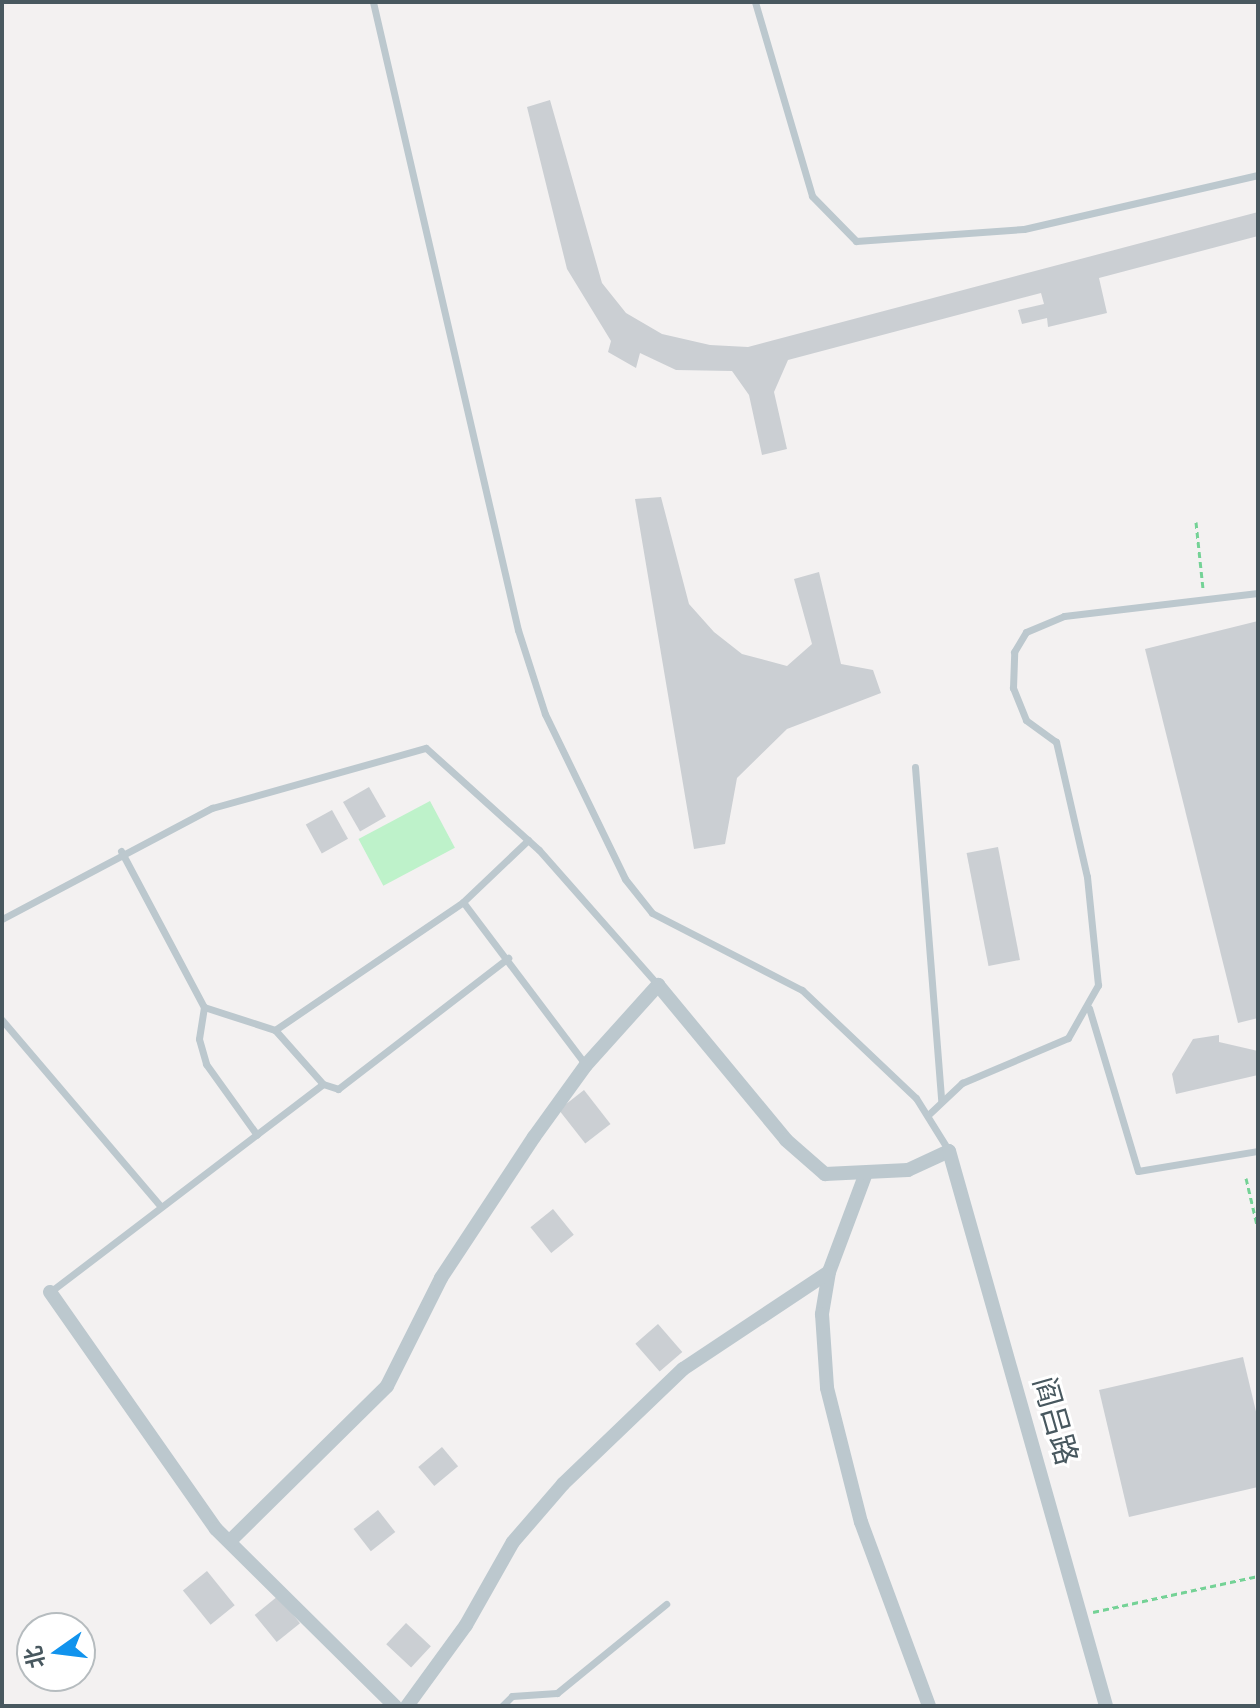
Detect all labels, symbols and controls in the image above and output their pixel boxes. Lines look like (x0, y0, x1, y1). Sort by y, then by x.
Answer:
street label: 阎吕路 (1025, 1373, 1085, 1469)
north arrow (16, 1612, 96, 1692)
text: 北 (18, 1643, 51, 1671)

